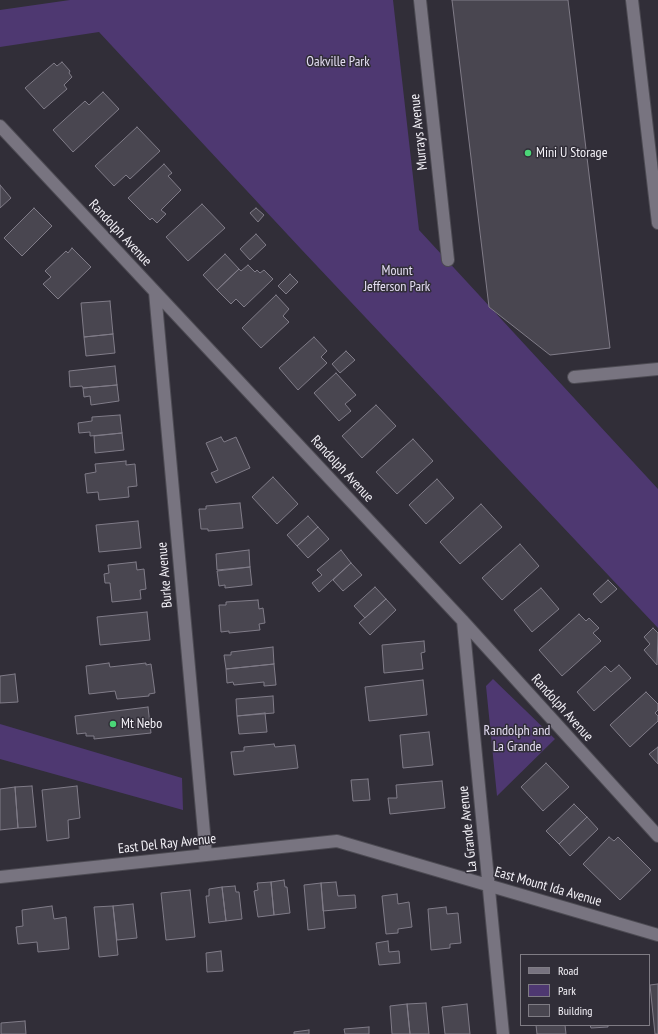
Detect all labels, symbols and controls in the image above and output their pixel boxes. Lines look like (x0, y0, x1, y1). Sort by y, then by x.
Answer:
park label: Oakville Park (306, 54, 370, 70)
street label: Murrays Avenue (407, 93, 431, 171)
place label: Mini U Storage (536, 145, 607, 161)
marker: Mini U Storage (523, 148, 533, 158)
street label: Randolph Avenue (85, 196, 155, 270)
park label: Mount Jefferson Park (364, 263, 430, 296)
street label: Randolph Avenue (307, 432, 377, 506)
street label: Burke Avenue (154, 541, 176, 609)
street label: Randolph Avenue (527, 671, 597, 745)
place label: Mt Nebo (121, 716, 162, 732)
marker: Mt Nebo (108, 719, 118, 729)
park label: Randolph and La Grande (484, 723, 550, 756)
street label: La Grande Avenue (455, 785, 481, 873)
street label: East Del Ray Avenue (117, 830, 217, 858)
street label: East Mount Ida Avenue (493, 864, 603, 910)
legend (520, 954, 650, 1026)
text: Road (558, 963, 578, 978)
text: Park (558, 983, 576, 998)
text: Building (558, 1003, 593, 1018)

